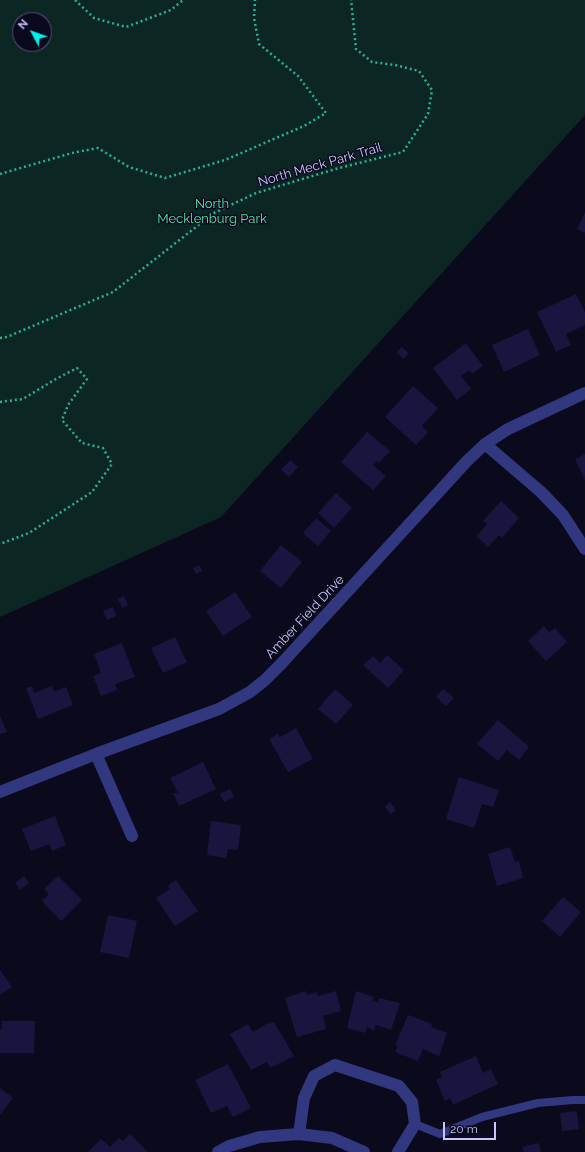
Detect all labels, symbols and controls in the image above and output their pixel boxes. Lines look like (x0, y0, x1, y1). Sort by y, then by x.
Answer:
north arrow (12, 12, 52, 52)
text: N (16, 17, 31, 32)
street label: North Meck Park Trail (256, 140, 384, 190)
park label: North Mecklenburg Park (157, 196, 267, 227)
street label: Amber Field Drive (262, 572, 348, 662)
scale bar (445, 1114, 498, 1140)
text: 20 m (450, 1122, 478, 1136)

